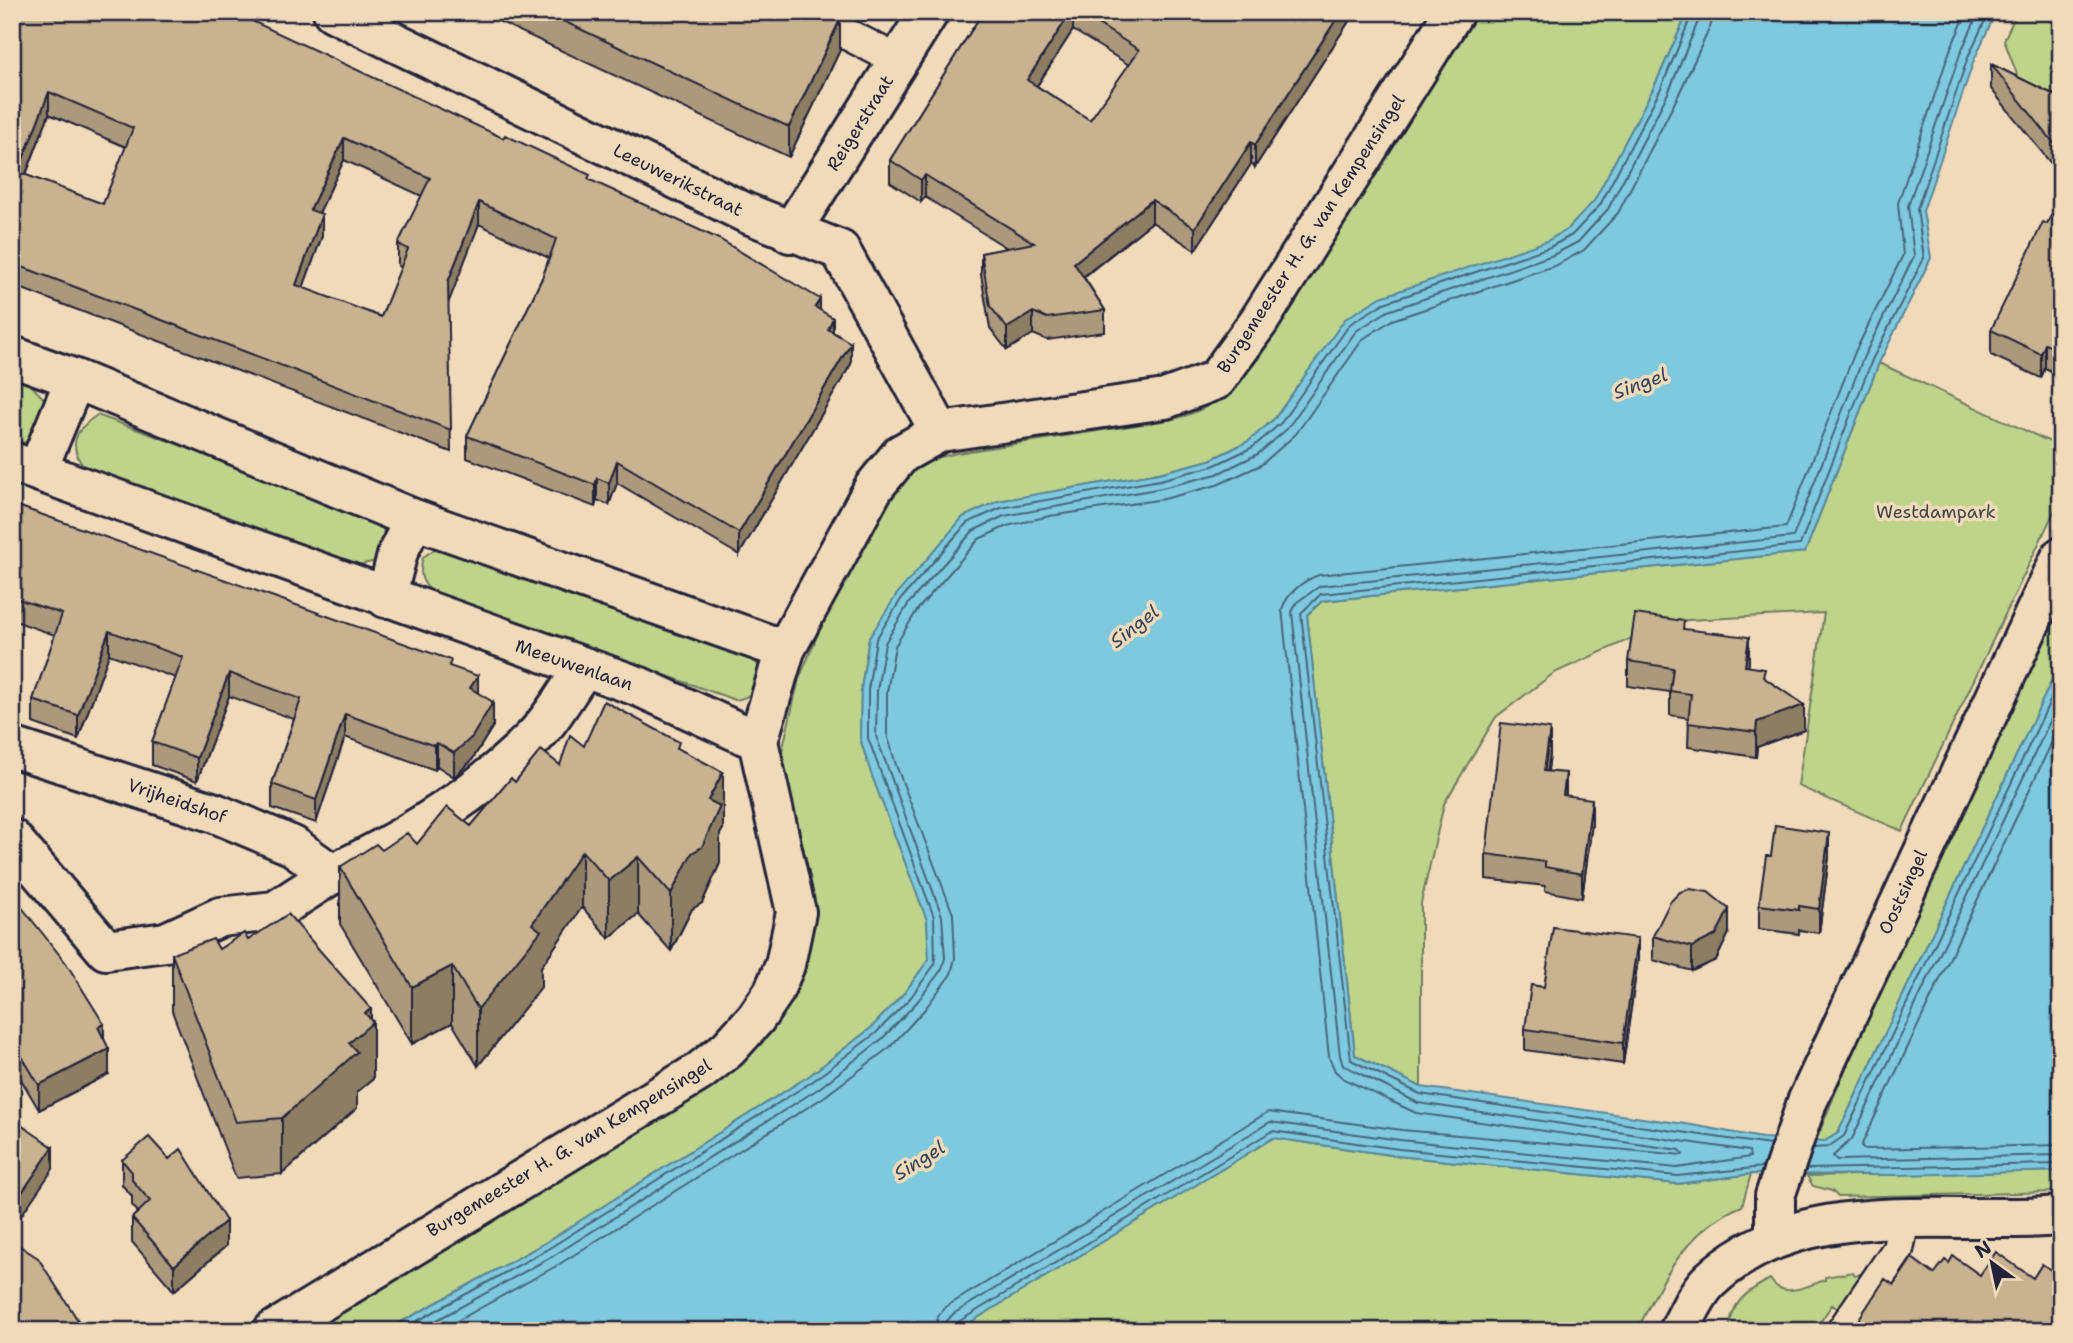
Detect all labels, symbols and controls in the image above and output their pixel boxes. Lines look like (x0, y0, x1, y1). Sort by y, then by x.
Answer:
street label: Reigerstraat (821, 70, 899, 175)
street label: Burgemeester H. G. van Kempensingel (1212, 89, 1411, 378)
street label: Leeuwerikstraat (609, 138, 747, 222)
water label: Singel (1610, 362, 1671, 405)
park label: Westdampark (1876, 500, 1996, 524)
water label: Singel (1105, 599, 1164, 653)
street label: Meeuwenlaan (512, 634, 636, 696)
street label: Vrijheidshof (124, 773, 230, 829)
street label: Oostsingel (1873, 845, 1933, 938)
street label: Burgemeester H. G. van Kempensingel (422, 1053, 716, 1243)
water label: Singel (889, 1135, 950, 1186)
north arrow (1958, 1228, 2028, 1298)
text: N (1970, 1235, 1996, 1264)

